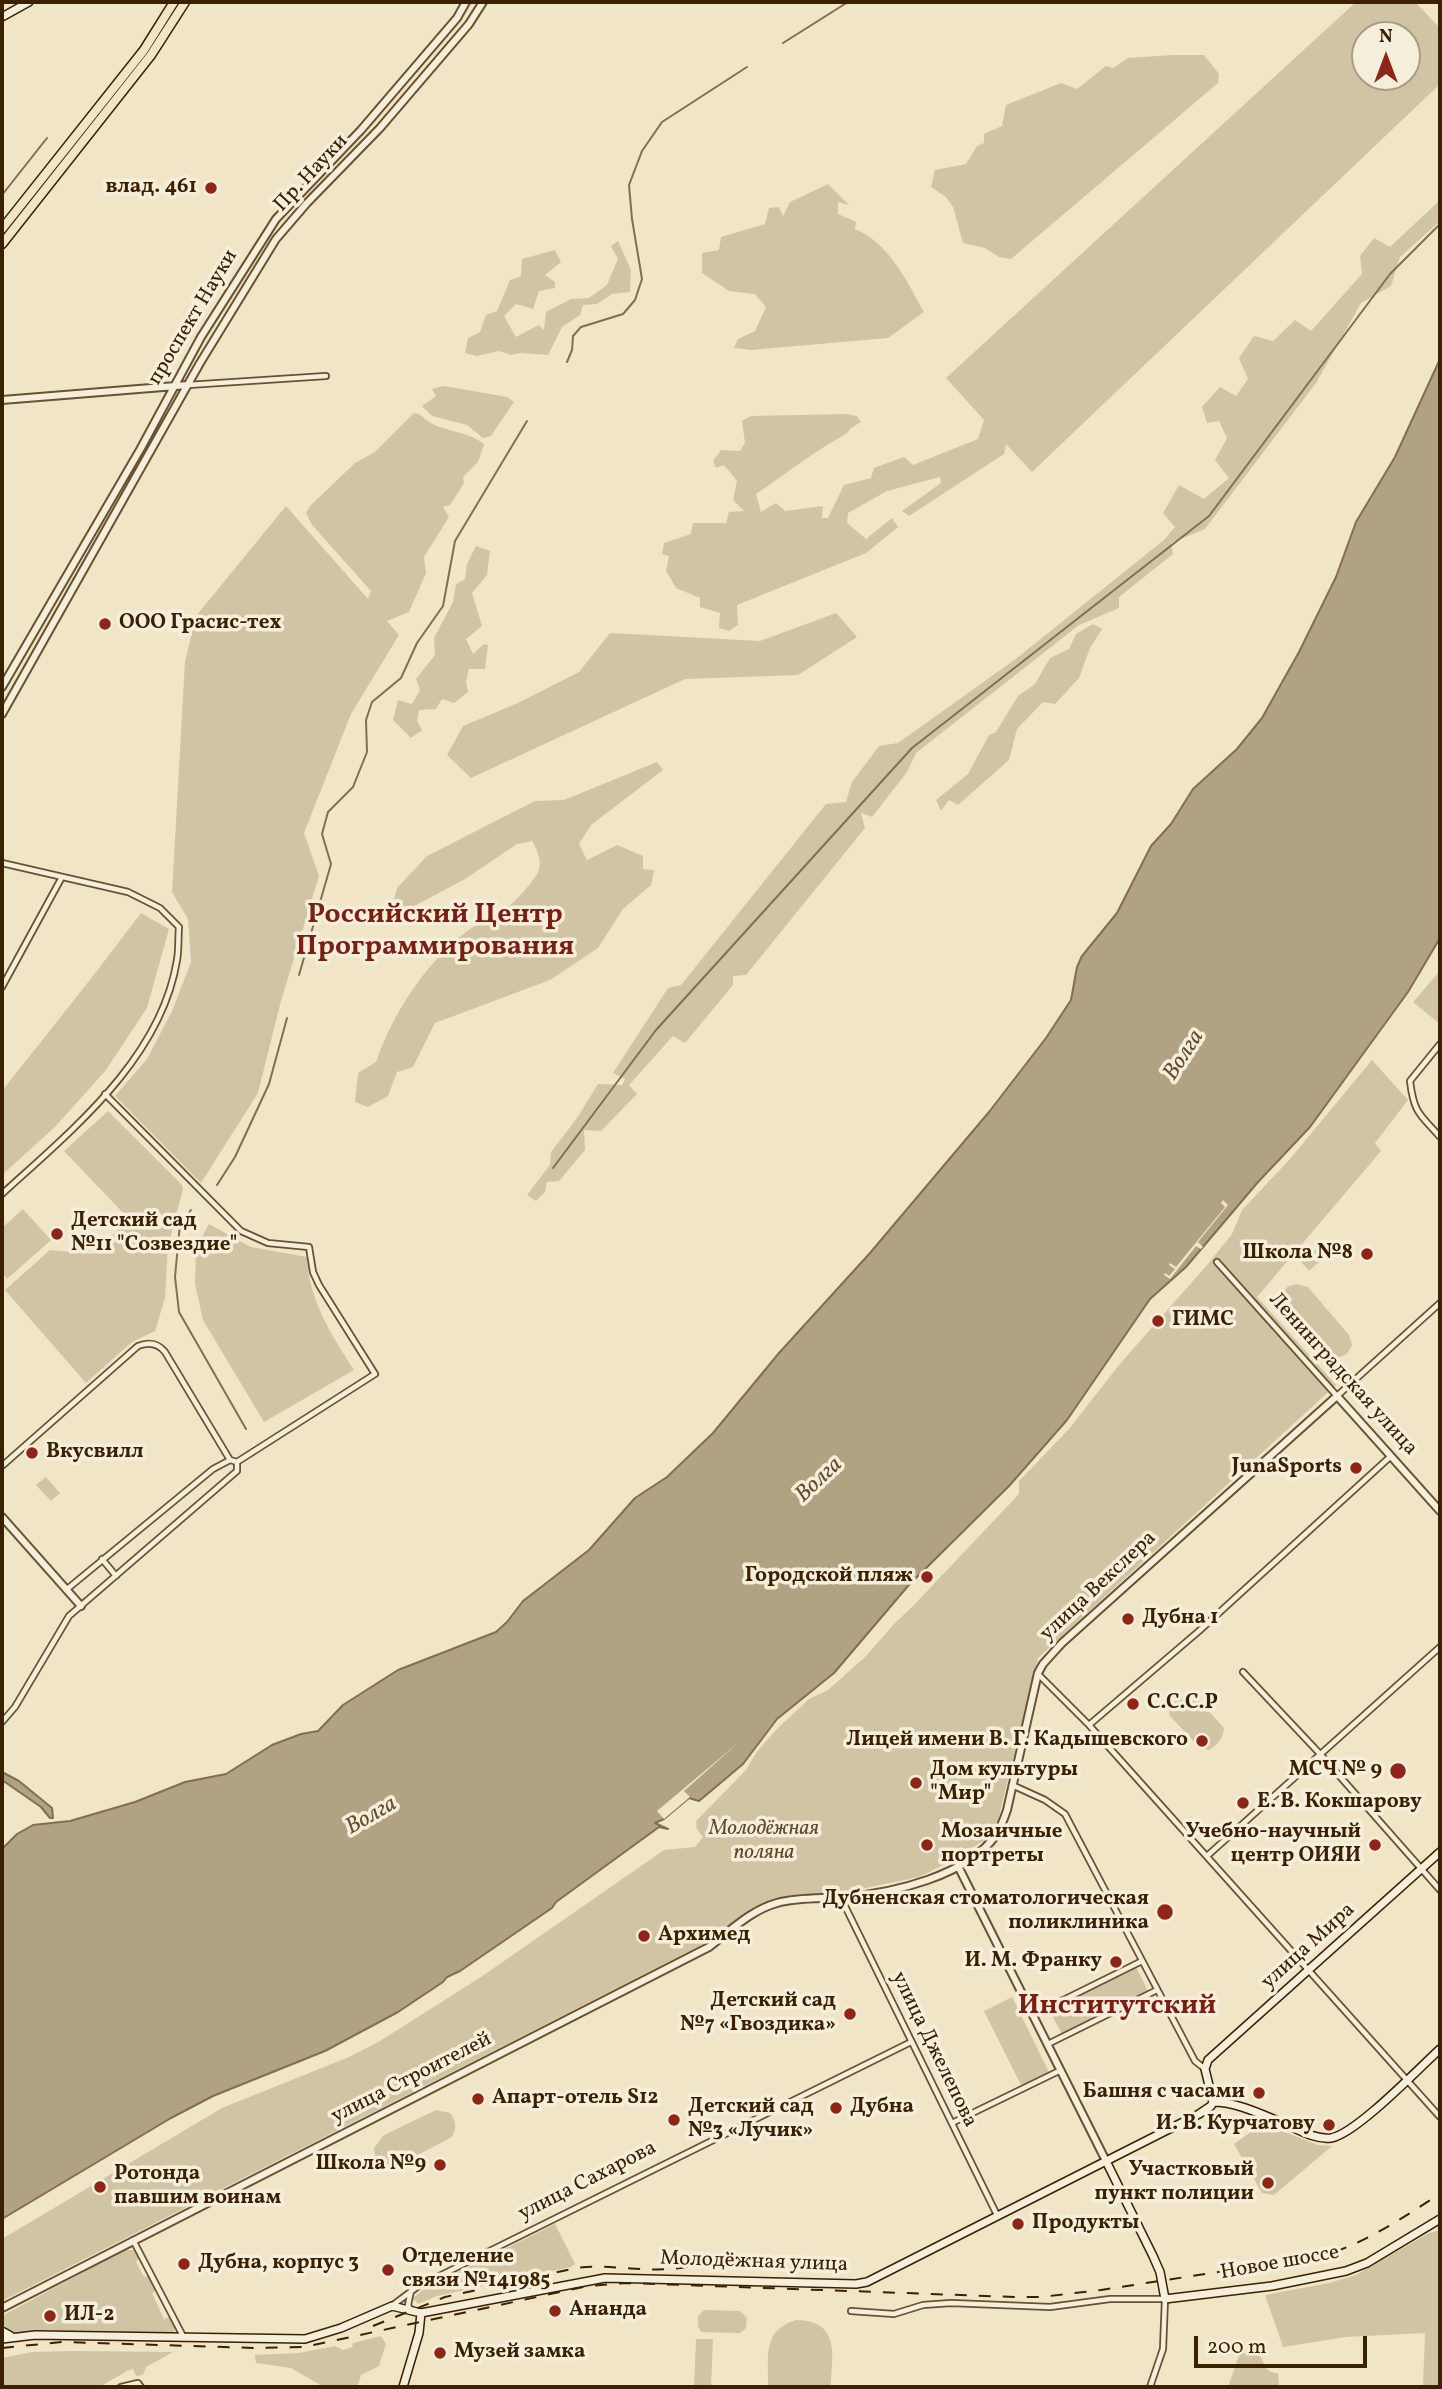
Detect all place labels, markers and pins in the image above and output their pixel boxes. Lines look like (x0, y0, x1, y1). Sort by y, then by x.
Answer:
place label: влад. 461 (105, 175, 197, 201)
marker: влад. 461 (203, 180, 219, 196)
place label: ООО Грасис-тех (119, 611, 281, 637)
marker: ООО Грасис-тех (97, 616, 113, 632)
place label: Детский сад №11 "Созвездие" (71, 1209, 237, 1259)
marker: Детский сад №11 "Созвездие" (49, 1226, 65, 1242)
place label: Школа №8 (1243, 1241, 1353, 1267)
marker: Школа №8 (1359, 1246, 1375, 1262)
place label: ГИМС (1172, 1308, 1234, 1334)
marker: ГИМС (1150, 1313, 1166, 1329)
place label: Вкусвилл (46, 1440, 144, 1466)
marker: Вкусвилл (24, 1445, 40, 1461)
place label: JunaSports (1232, 1455, 1342, 1481)
marker: JunaSports (1348, 1460, 1364, 1476)
place label: Городской пляж (745, 1564, 913, 1590)
marker: Городской пляж (919, 1569, 935, 1585)
place label: Дубна 1 (1142, 1606, 1219, 1632)
marker: Дубна 1 (1120, 1611, 1136, 1627)
place label: С.С.С.Р (1147, 1691, 1218, 1717)
marker: С.С.С.Р (1125, 1696, 1141, 1712)
place label: Лицей имени В. Г. Кадышевского (846, 1728, 1188, 1754)
marker: Лицей имени В. Г. Кадышевского (1194, 1733, 1210, 1749)
place label: Дом культуры "Мир" (930, 1758, 1078, 1808)
place label: МСЧ № 9 (1289, 1758, 1382, 1784)
marker: МСЧ № 9 (1388, 1761, 1408, 1781)
marker: Дом культуры "Мир" (908, 1775, 924, 1791)
place label: Е. В. Кокшарову (1257, 1790, 1422, 1816)
marker: Е. В. Кокшарову (1235, 1795, 1251, 1811)
place label: Мозаичные портреты (941, 1820, 1062, 1870)
place label: Учебно-научный центр ОИЯИ (1186, 1820, 1361, 1870)
marker: Мозаичные портреты (919, 1837, 935, 1853)
marker: Учебно-научный центр ОИЯИ (1367, 1837, 1383, 1853)
place label: Дубненская стоматологическая поликлиника (822, 1887, 1149, 1937)
marker: Дубненская стоматологическая поликлиника (1155, 1902, 1175, 1922)
place label: Архимед (658, 1923, 750, 1949)
marker: Архимед (636, 1928, 652, 1944)
place label: И. М. Франку (965, 1949, 1102, 1975)
marker: И. М. Франку (1108, 1954, 1124, 1970)
place label: Детский сад №7 «Гвоздика» (680, 1989, 836, 2039)
marker: Детский сад №7 «Гвоздика» (842, 2006, 858, 2022)
place label: Башня с часами (1083, 2080, 1245, 2106)
marker: Башня с часами (1251, 2085, 1267, 2101)
place label: Апарт-отель S12 (492, 2086, 658, 2112)
marker: Апарт-отель S12 (470, 2091, 486, 2107)
place label: Детский сад №3 «Лучик» (688, 2095, 814, 2145)
place label: Дубна (850, 2095, 914, 2121)
marker: Дубна (828, 2100, 844, 2116)
marker: Детский сад №3 «Лучик» (666, 2112, 682, 2128)
place label: И. В. Курчатову (1156, 2112, 1315, 2138)
marker: И. В. Курчатову (1321, 2117, 1337, 2133)
place label: Школа №9 (315, 2152, 426, 2178)
marker: Школа №9 (432, 2157, 448, 2173)
place label: Участковый пункт полиции (1095, 2158, 1254, 2208)
place label: Ротонда павшим воинам (114, 2162, 281, 2212)
marker: Участковый пункт полиции (1260, 2175, 1276, 2191)
marker: Ротонда павшим воинам (92, 2179, 108, 2195)
place label: Продукты (1032, 2211, 1139, 2237)
marker: Продукты (1010, 2216, 1026, 2232)
place label: Отделение связи №141985 (402, 2245, 550, 2295)
place label: Дубна, корпус 3 (198, 2251, 359, 2277)
marker: Дубна, корпус 3 (176, 2256, 192, 2272)
marker: Отделение связи №141985 (380, 2262, 396, 2278)
place label: Ананда (569, 2298, 647, 2324)
place label: ИЛ-2 (64, 2303, 114, 2329)
marker: Ананда (547, 2303, 563, 2319)
marker: ИЛ-2 (42, 2308, 58, 2324)
place label: Музей замка (454, 2340, 585, 2366)
marker: Музей замка (432, 2345, 448, 2361)

